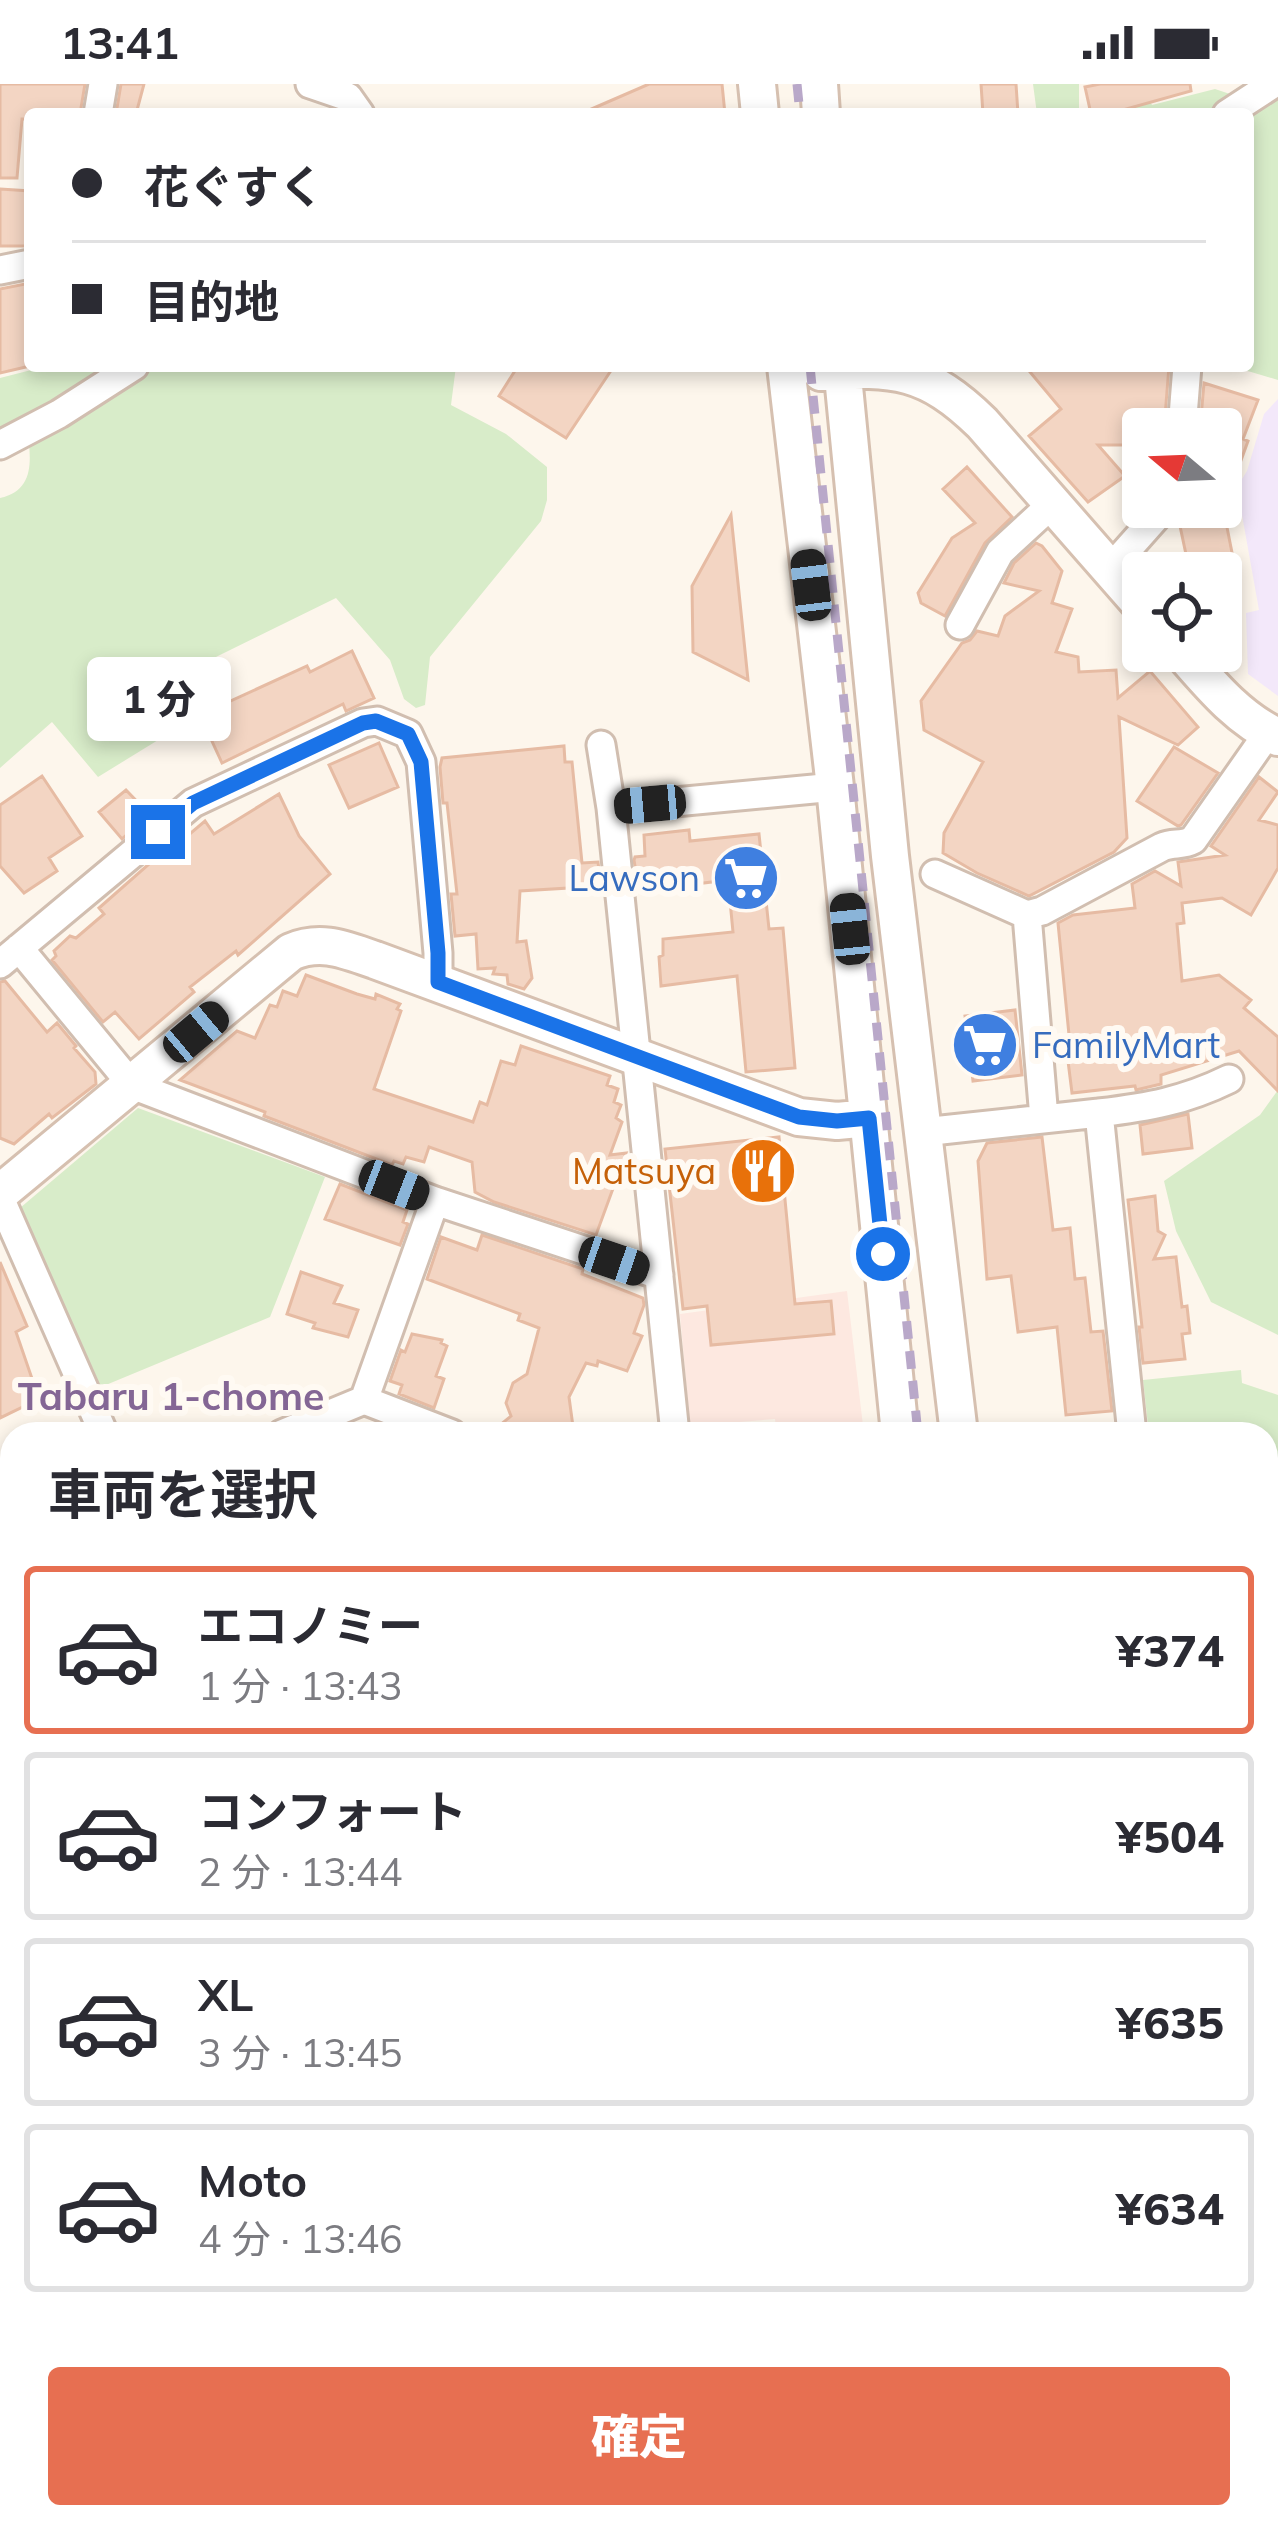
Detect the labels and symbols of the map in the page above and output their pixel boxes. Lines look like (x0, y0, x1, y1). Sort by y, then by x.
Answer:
north arrow (1122, 408, 1242, 528)
car (789, 547, 833, 623)
callout: 1 分 (86, 658, 230, 742)
car (613, 783, 687, 825)
route end (131, 805, 185, 859)
supermarket icon: Lawson (711, 843, 781, 913)
place label: Lawson (569, 855, 700, 900)
car (828, 891, 872, 967)
car (157, 995, 235, 1069)
supermarket icon: FamilyMart (950, 1010, 1020, 1080)
place label: FamilyMart (1032, 1022, 1220, 1067)
restaurant icon: Matsuya (728, 1136, 798, 1206)
place label: Matsuya (572, 1148, 716, 1193)
car (354, 1155, 434, 1215)
route start (856, 1227, 910, 1281)
car (574, 1232, 654, 1290)
district label: Tabaru 1-chome (18, 1371, 324, 1420)

